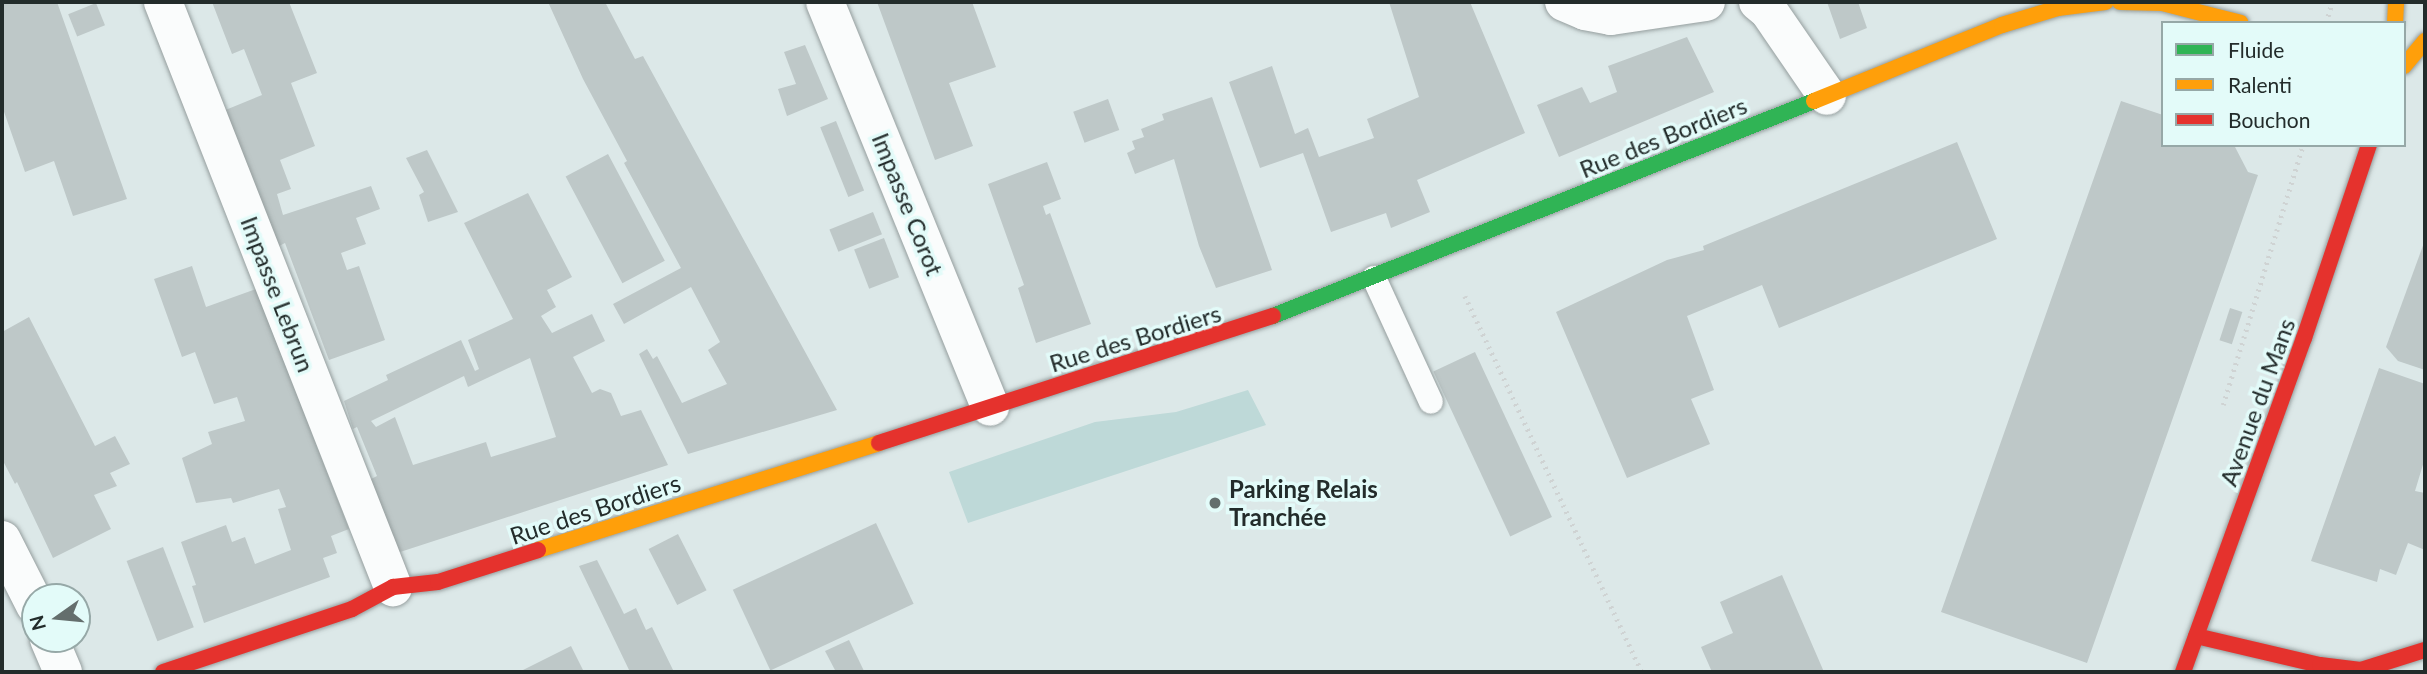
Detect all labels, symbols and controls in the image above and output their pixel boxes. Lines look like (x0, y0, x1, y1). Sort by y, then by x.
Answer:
legend (2161, 21, 2406, 147)
text: Fluide (2228, 37, 2284, 62)
text: Ralenti (2228, 72, 2292, 97)
street label: Rue des Bordiers (1575, 90, 1751, 184)
text: Bouchon (2228, 107, 2310, 132)
street label: Impasse Corot (866, 129, 950, 279)
street label: Impasse Lebrun (235, 212, 321, 376)
street label: Rue des Bordiers (1046, 298, 1224, 378)
street label: Avenue du Mans (2213, 314, 2301, 490)
street label: Rue des Bordiers (506, 468, 684, 550)
place label: Parking Relais Tranchée (1229, 475, 1378, 531)
marker: Parking Relais Tranchée (1207, 495, 1223, 511)
north arrow (21, 583, 91, 653)
text: N (24, 613, 50, 633)

